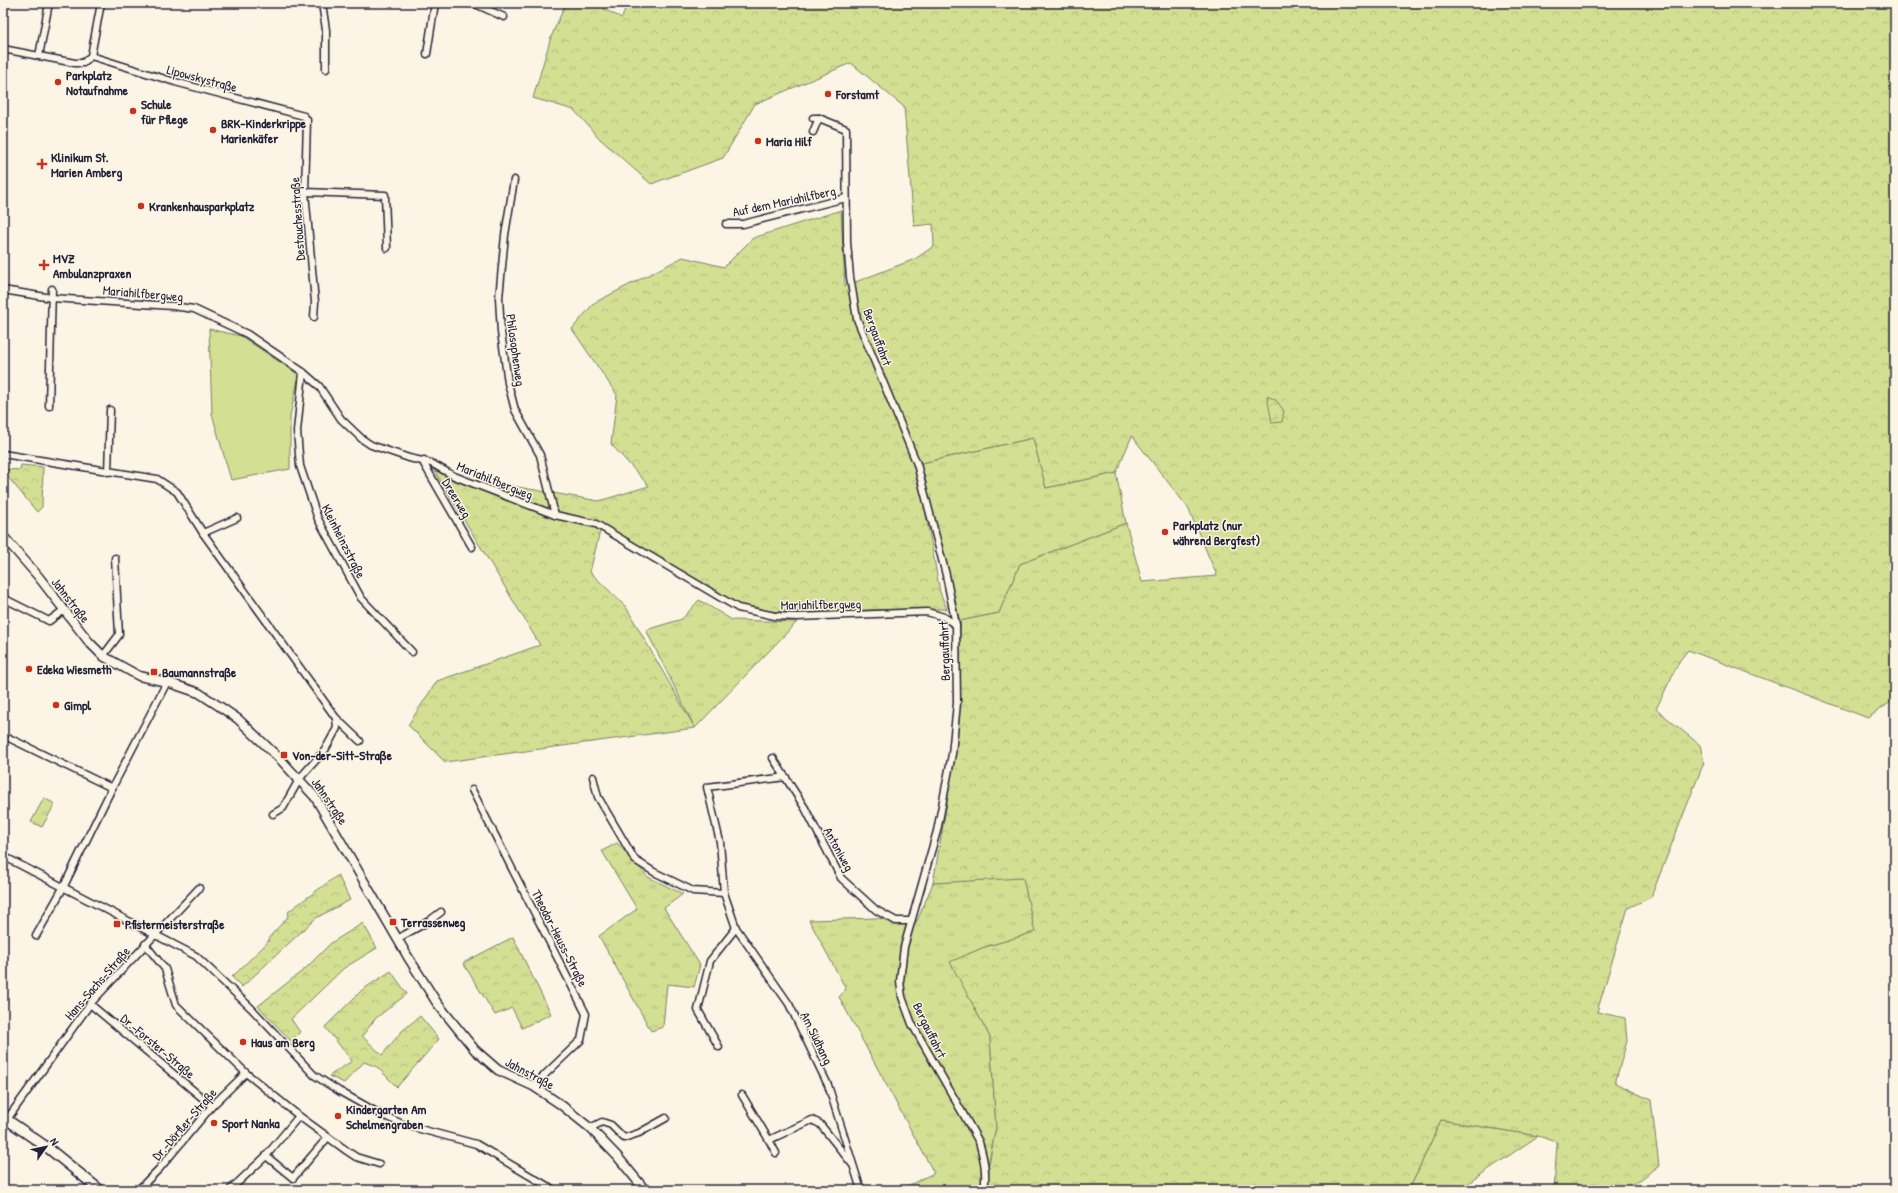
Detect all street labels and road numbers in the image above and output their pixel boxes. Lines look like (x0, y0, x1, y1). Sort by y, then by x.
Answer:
street label: Lipowskystraße (165, 60, 239, 96)
street label: Destouchesstraße (285, 177, 309, 261)
street label: Auf dem Mariahilfberg (731, 181, 837, 221)
street label: Mariahilfbergweg (102, 281, 184, 305)
street label: Bergauffahrt (859, 306, 897, 369)
street label: Philosophenweg (502, 313, 530, 387)
street label: Mariahilfbergweg (454, 457, 536, 504)
street label: Dreerweg (438, 475, 476, 521)
street label: Kleinheinzstraße (318, 501, 370, 581)
street label: Jahnstraße (48, 574, 94, 626)
street label: Mariahilfbergweg (781, 594, 862, 614)
street label: Bergauffahrt (934, 620, 954, 681)
street label: Jahnstraße (308, 774, 352, 828)
street label: Antoniweg (820, 824, 859, 874)
street label: Theodor-Heuss-Straße (528, 886, 592, 990)
street label: Hans-Sachs-Straße (60, 942, 134, 1024)
street label: Bergauffahrt (909, 999, 951, 1061)
street label: Am Südhang (796, 1009, 838, 1068)
street label: Dr.-Forster-Straße (117, 1010, 199, 1082)
street label: Jahnstraße (502, 1053, 558, 1093)
street label: Dr.-Dörfler-Straße (148, 1084, 220, 1164)

